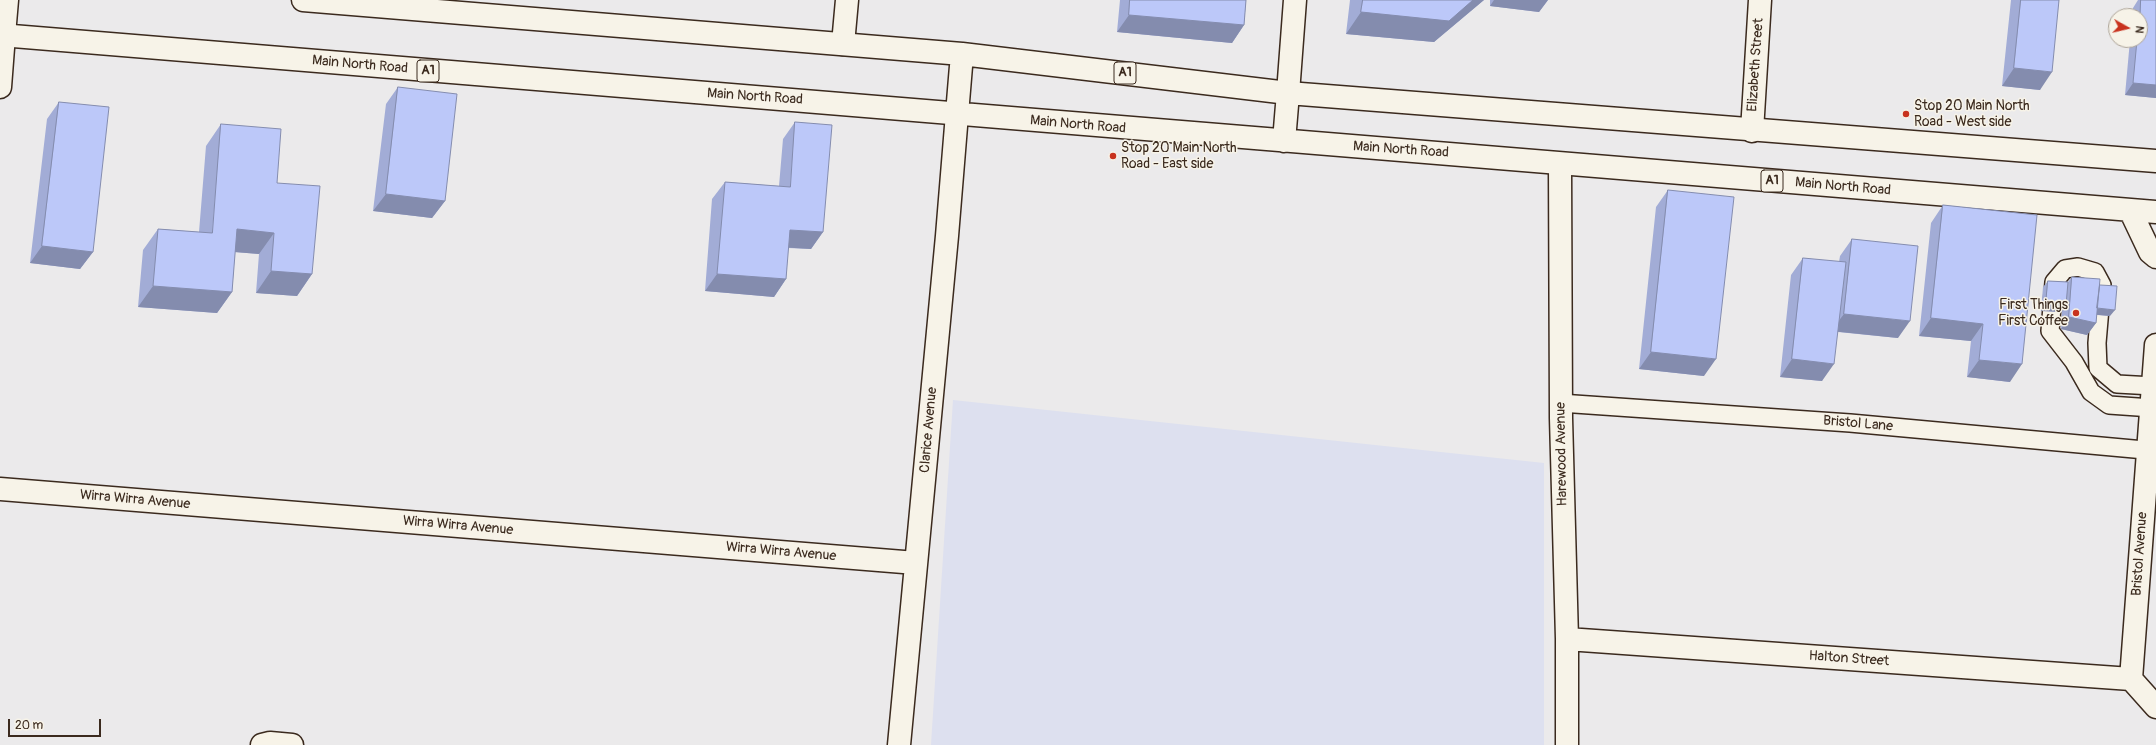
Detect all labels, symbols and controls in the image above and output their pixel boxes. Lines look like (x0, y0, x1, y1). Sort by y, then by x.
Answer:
north arrow (2108, 8, 2148, 48)
street label: Elizabeth Street (1744, 18, 1768, 112)
text: N (2132, 25, 2146, 34)
street label: Main North Road (311, 52, 409, 78)
road number: A1 (417, 60, 439, 82)
road number: A1 (1114, 62, 1136, 84)
street label: Main North Road (706, 85, 804, 109)
place label: Stop 20 Main North Road - West side (1914, 98, 2030, 130)
marker: Stop 20 Main North Road - West side (1901, 109, 1911, 119)
street label: Main North Road (1029, 112, 1127, 138)
street label: Main North Road (1352, 138, 1450, 162)
place label: Stop 20 Main North Road - East side (1121, 140, 1237, 172)
marker: Stop 20 Main North Road - East side (1108, 151, 1118, 161)
road number: A1 (1761, 170, 1783, 192)
street label: Main North Road (1794, 174, 1892, 200)
place label: First Things First Coffee (1998, 297, 2068, 330)
marker: First Things First Coffee (2071, 308, 2081, 318)
street label: Clarice Avenue (917, 386, 941, 474)
street label: Harewood Avenue (1553, 402, 1571, 506)
street label: Bristol Lane (1822, 413, 1894, 435)
street label: Wirra Wirra Avenue (79, 487, 191, 513)
street label: Bristol Avenue (2129, 511, 2151, 597)
street label: Wirra Wirra Avenue (402, 513, 514, 539)
street label: Wirra Wirra Avenue (725, 539, 837, 565)
street label: Halton Street (1808, 648, 1890, 670)
scale bar (10, 711, 103, 737)
text: 20 m (15, 718, 43, 733)

